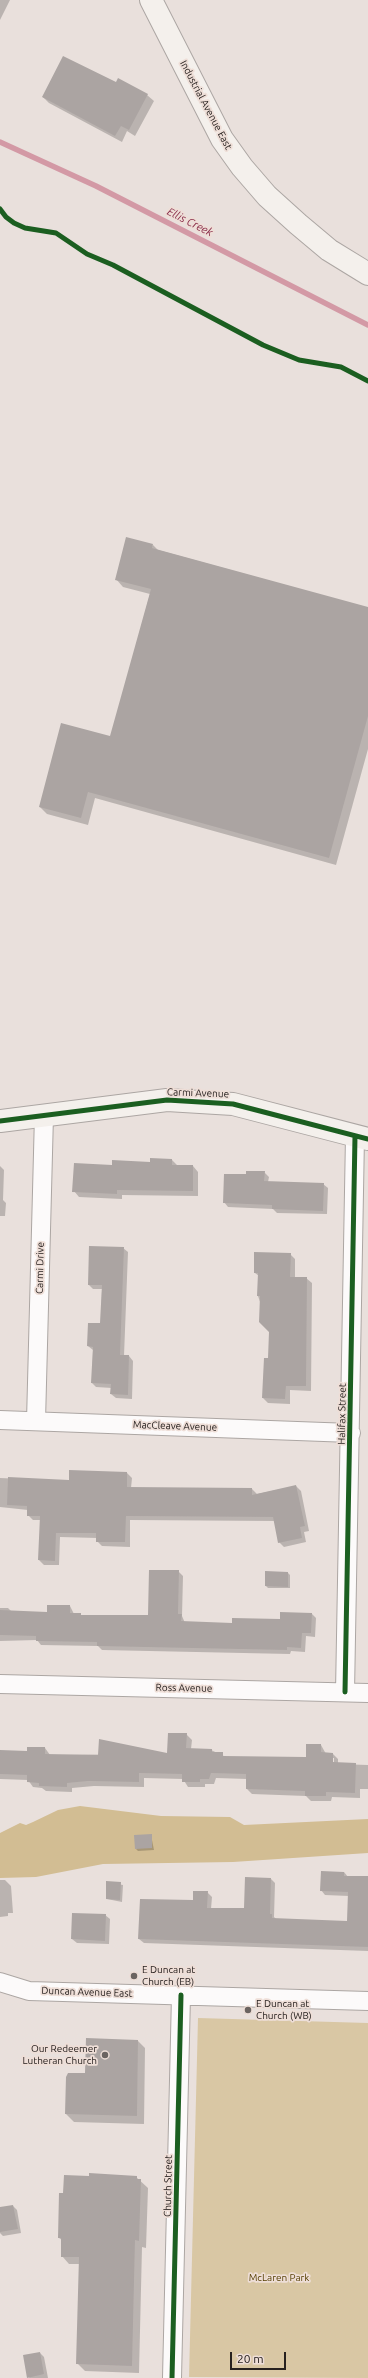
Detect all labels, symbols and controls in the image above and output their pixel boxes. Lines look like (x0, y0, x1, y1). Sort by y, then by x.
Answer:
street label: Industrial Avenue East (177, 58, 235, 152)
water label: Ellis Creek (165, 205, 215, 239)
street label: Carmi Avenue (167, 1086, 229, 1100)
street label: Carmi Drive (34, 1242, 46, 1294)
street label: Halifax Street (335, 1383, 349, 1445)
street label: MacCleave Avenue (133, 1419, 217, 1433)
street label: Ross Avenue (156, 1682, 212, 1694)
place label: E Duncan at Church (EB) (142, 1964, 195, 1988)
marker: E Duncan at Church (EB) (129, 1971, 139, 1981)
street label: Duncan Avenue East (41, 1984, 133, 2000)
place label: E Duncan at Church (WB) (256, 1998, 312, 2022)
marker: E Duncan at Church (WB) (243, 2005, 253, 2015)
place label: Our Redeemer Lutheran Church (22, 2043, 97, 2066)
marker: Our Redeemer Lutheran Church (100, 2050, 110, 2060)
street label: Church Street (161, 2155, 175, 2217)
park label: McLaren Park (249, 2272, 309, 2284)
scale bar (232, 2344, 288, 2370)
text: 20 m (237, 2352, 264, 2365)

